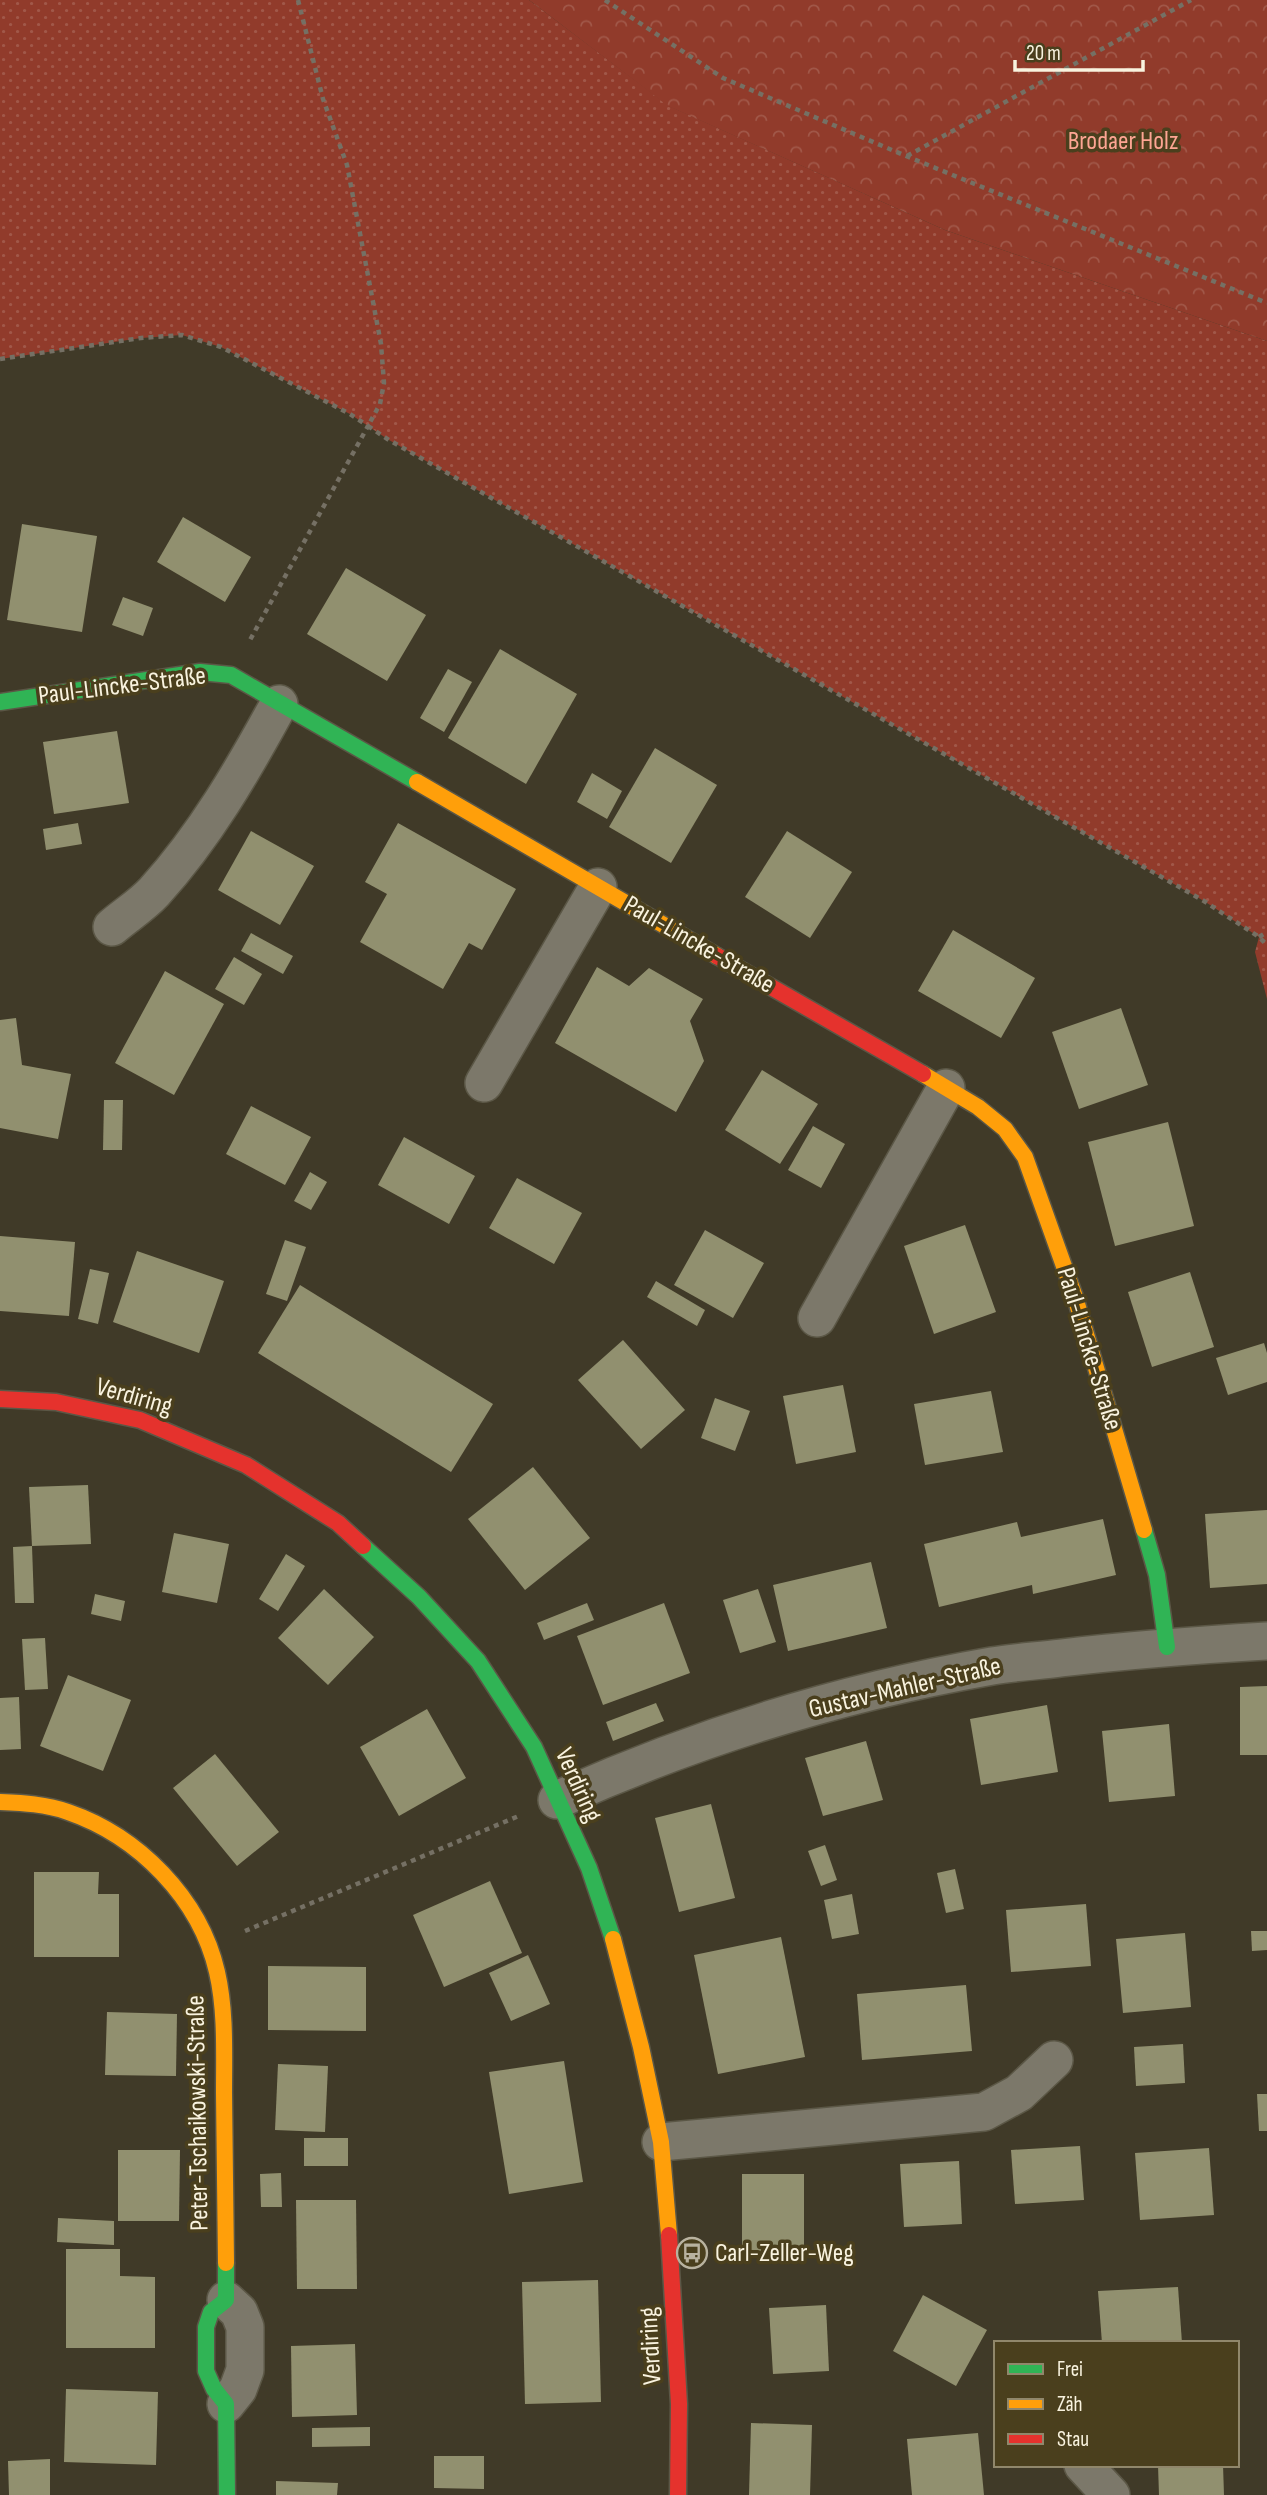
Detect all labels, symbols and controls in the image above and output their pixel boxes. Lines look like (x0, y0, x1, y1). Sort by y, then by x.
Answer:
scale bar (1015, 28, 1143, 72)
text: 20 m (1026, 41, 1061, 66)
park label: Brodaer Holz (1068, 126, 1178, 157)
street label: Paul-Lincke-Straße (36, 660, 208, 712)
street label: Paul-Lincke-Straße (618, 889, 780, 1001)
street label: Paul-Lincke-Straße (1050, 1264, 1128, 1434)
street label: Verdiring (92, 1371, 176, 1423)
street label: Gustav-Mahler-Straße (806, 1651, 1004, 1725)
street label: Verdiring (548, 1743, 608, 1827)
street label: Peter-Tschaikowski-Straße (180, 1995, 216, 2231)
bus stop icon: Carl-Zeller-Weg (675, 2236, 709, 2270)
place label: Carl-Zeller-Weg (715, 2238, 854, 2269)
street label: Verdiring (633, 2306, 669, 2386)
legend (994, 2341, 1239, 2467)
text: Frei (1057, 2357, 1083, 2382)
text: Zäh (1057, 2392, 1083, 2417)
text: Stau (1057, 2427, 1089, 2452)

